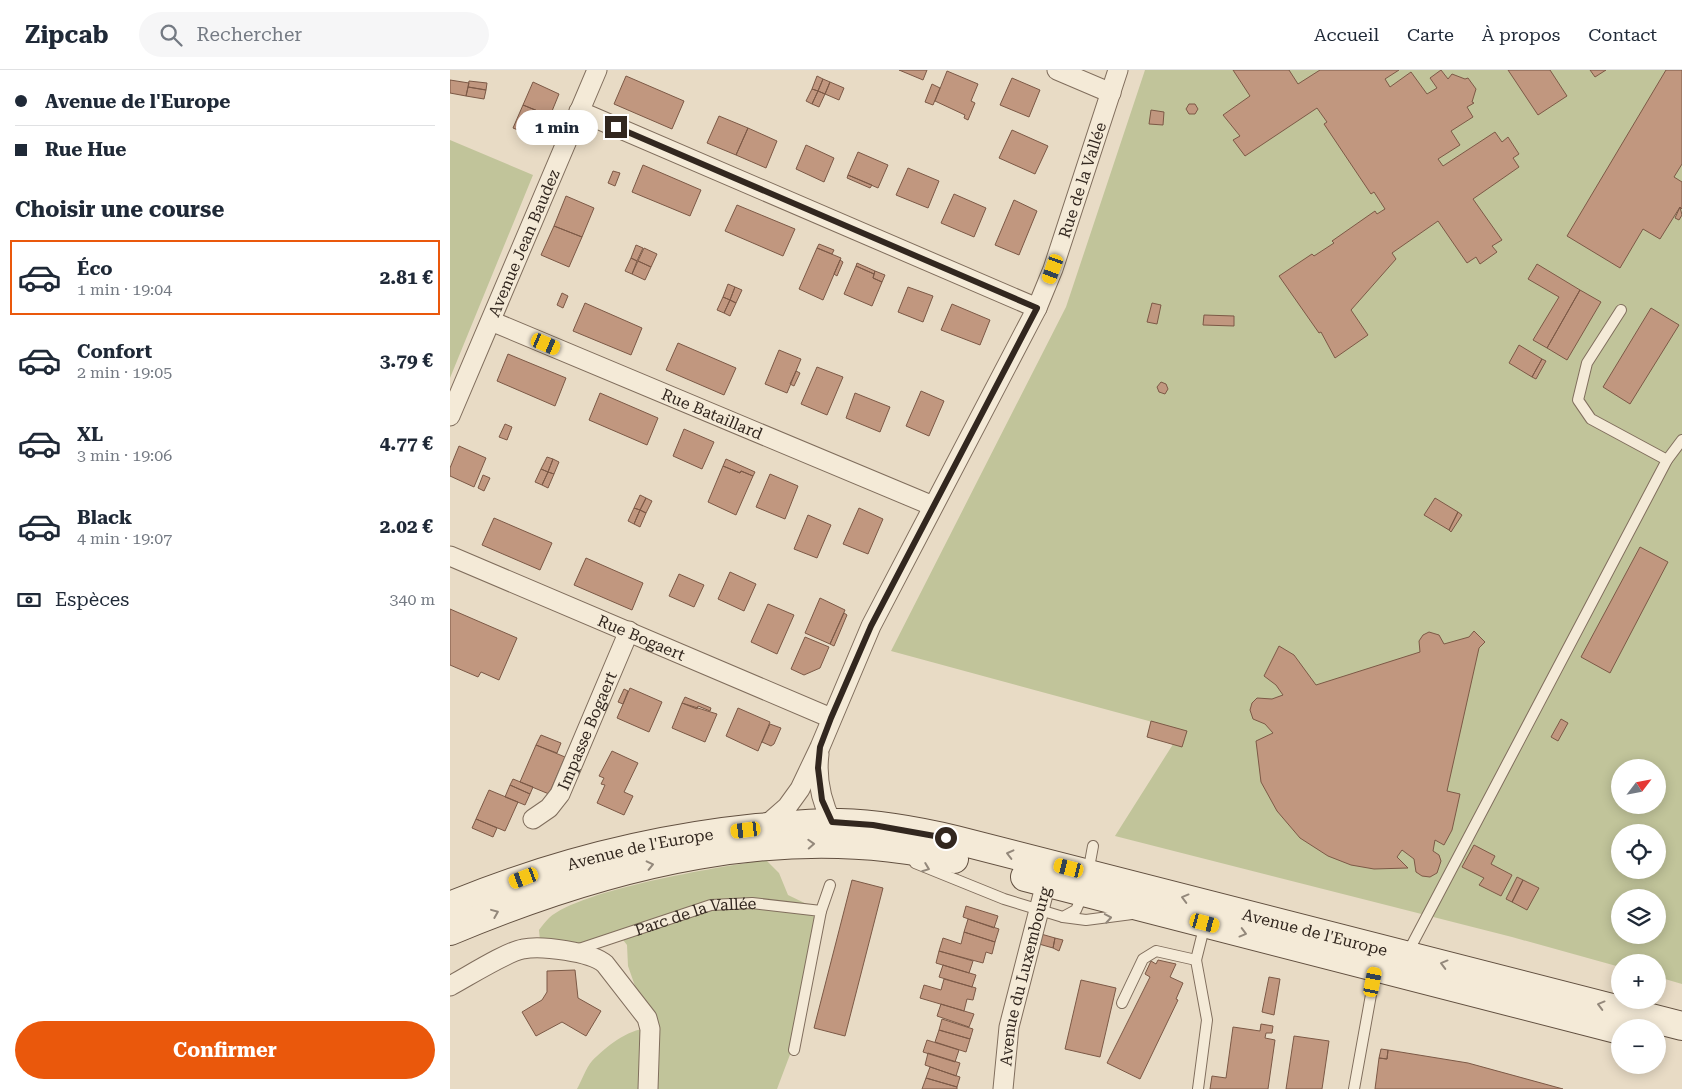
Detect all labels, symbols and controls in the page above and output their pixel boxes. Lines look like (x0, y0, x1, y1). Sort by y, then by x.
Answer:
search box (139, 12, 489, 57)
text: Zipcab (25, 21, 109, 49)
icon: search (157, 21, 185, 49)
text: Rechercher (197, 23, 302, 46)
text: Accueil (1314, 24, 1379, 45)
text: Carte (1407, 24, 1454, 45)
text: À propos (1482, 24, 1560, 45)
text: Contact (1588, 24, 1657, 45)
text: Avenue de l'Europe (45, 90, 231, 113)
callout: 1 min (516, 110, 598, 144)
route end (605, 116, 627, 138)
text: 1 min (535, 118, 579, 137)
street label: Rue de la Vallée (1055, 120, 1110, 241)
text: Rue Hue (45, 138, 127, 161)
street label: Avenue Jean Baudez (484, 166, 564, 320)
text: Choisir une course (15, 197, 224, 222)
car (1040, 252, 1065, 286)
icon: car (17, 255, 62, 300)
text: Éco (77, 257, 113, 280)
text: 2.81 € (380, 266, 433, 289)
text: 1 min · 19:04 (77, 280, 172, 299)
car (529, 331, 562, 357)
icon: car (17, 338, 62, 383)
text: Confort (77, 340, 152, 363)
text: 3.79 € (380, 349, 433, 372)
text: 2 min · 19:05 (77, 363, 172, 382)
street label: Rue Bataillard (659, 385, 766, 444)
icon: car (17, 421, 62, 466)
text: XL (77, 423, 103, 446)
text: 4.77 € (380, 432, 433, 455)
text: 3 min · 19:06 (77, 446, 172, 465)
icon: car (17, 504, 62, 549)
text: Black (77, 506, 132, 529)
text: 2.02 € (380, 515, 433, 538)
text: 4 min · 19:07 (77, 529, 172, 548)
icon: cash (15, 586, 43, 614)
text: Espèces (55, 588, 129, 611)
text: 340 m (389, 590, 435, 609)
street label: Rue Bogaert (595, 611, 688, 665)
street label: Impasse Bogaert (554, 669, 621, 793)
north arrow (1611, 759, 1666, 814)
map controls (1611, 759, 1666, 1074)
car (730, 821, 761, 839)
street label: Avenue de l'Europe (565, 824, 715, 874)
button: locate (1611, 824, 1666, 879)
route start (935, 827, 957, 849)
one-way arrow (807, 838, 815, 849)
one-way arrow (1007, 849, 1015, 859)
car (1052, 857, 1085, 879)
one-way arrow (646, 860, 655, 871)
one-way arrow (922, 862, 930, 872)
car (507, 866, 540, 890)
street label: Avenue du Luxembourg (996, 884, 1055, 1067)
button: layers (1611, 889, 1666, 944)
one-way arrow (1181, 893, 1189, 903)
street label: Parc de la Vallée (632, 894, 757, 940)
street label: Avenue de l'Europe (1240, 905, 1390, 960)
one-way arrow (490, 909, 499, 919)
car (1188, 912, 1221, 934)
one-way arrow (1104, 913, 1112, 923)
one-way arrow (1238, 927, 1247, 938)
button: + (1611, 954, 1666, 1009)
one-way arrow (1439, 959, 1448, 970)
car (1362, 966, 1383, 998)
one-way arrow (1597, 1000, 1605, 1011)
button: − (1611, 1019, 1666, 1074)
button: Confirmer (15, 1021, 435, 1079)

